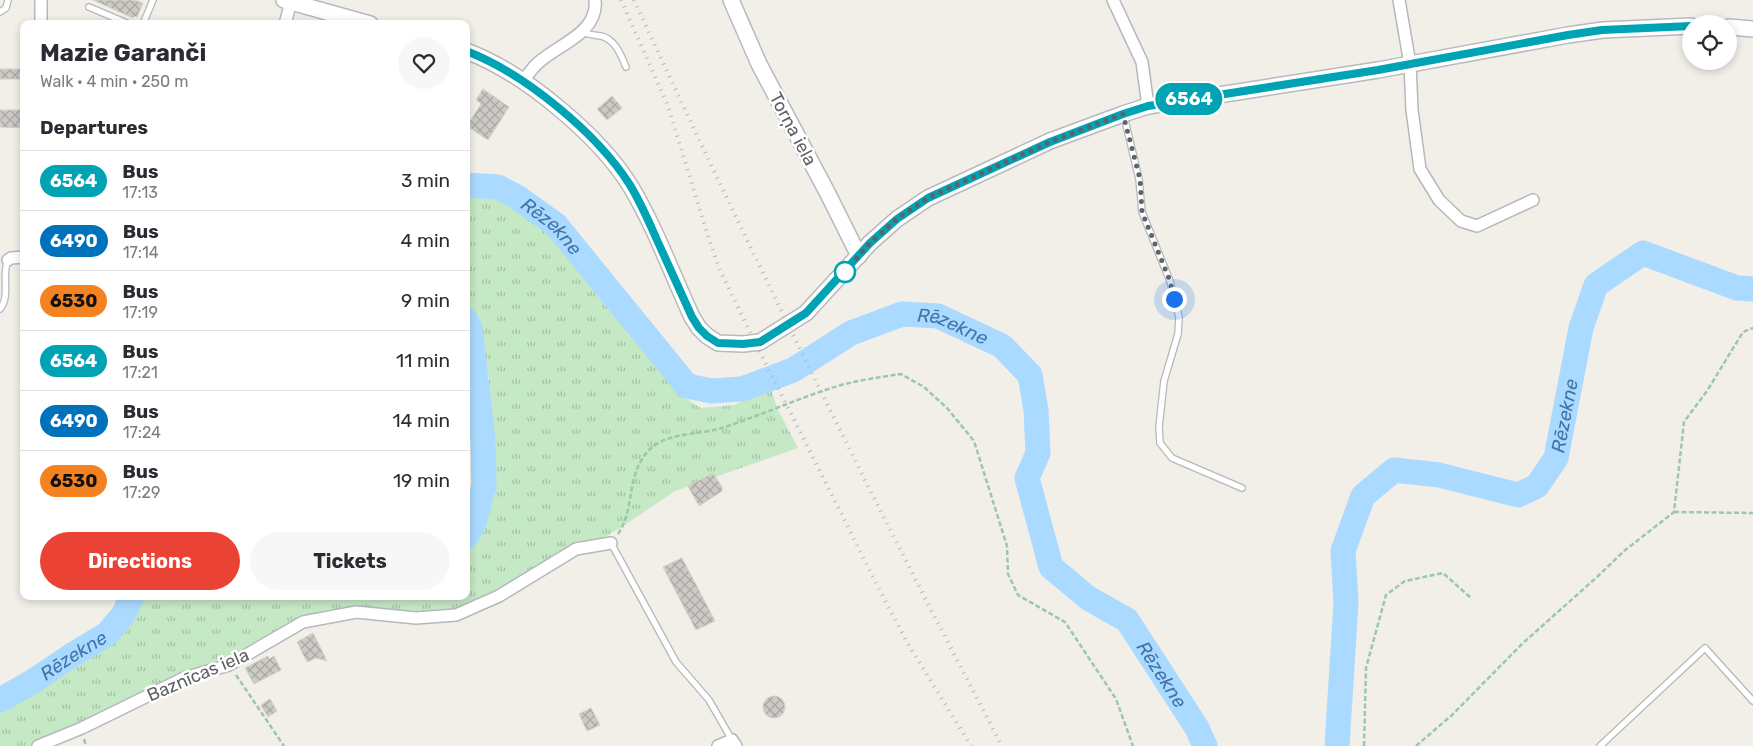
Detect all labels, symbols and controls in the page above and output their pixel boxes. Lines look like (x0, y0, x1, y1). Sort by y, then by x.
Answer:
map controls (1682, 15, 1737, 70)
button: locate (1682, 15, 1737, 70)
button: heart (398, 37, 450, 89)
text: Mazie Garanči (40, 39, 206, 67)
text: Walk · 4 min · 250 m (40, 72, 188, 91)
line badge: 6564 (1154, 83, 1224, 115)
text: 6564 (1165, 88, 1213, 110)
street label: Torņa iela (765, 89, 821, 169)
text: Departures (40, 116, 148, 139)
text: Bus (122, 160, 158, 183)
text: 3 min (401, 169, 450, 192)
text: 6564 (50, 170, 97, 192)
text: 17:13 (122, 183, 158, 202)
water label: Rēzekne (516, 193, 587, 260)
text: Bus (123, 220, 159, 243)
text: 4 min (401, 229, 450, 252)
text: 6490 (50, 230, 98, 252)
text: 17:14 (123, 243, 159, 262)
unlabelled marker (834, 261, 856, 283)
text: Bus (122, 280, 159, 303)
your location (1162, 287, 1187, 312)
text: 9 min (401, 289, 450, 312)
text: 6530 (50, 290, 97, 312)
text: 17:19 (122, 303, 158, 322)
water label: Rēzekne (917, 304, 992, 350)
text: Bus (122, 340, 158, 363)
text: 11 min (396, 349, 450, 372)
text: 6564 (50, 350, 97, 372)
text: 17:21 (122, 363, 158, 382)
water label: Rēzekne (1546, 376, 1583, 455)
text: Bus (123, 400, 159, 423)
text: 14 min (392, 409, 450, 432)
text: 6490 (50, 410, 98, 432)
text: 17:24 (123, 423, 161, 442)
text: Bus (122, 460, 159, 483)
text: 19 min (393, 469, 450, 492)
text: 6530 (50, 470, 97, 492)
text: 17:29 (122, 483, 161, 502)
button: Directions (40, 532, 240, 590)
button: Tickets (250, 532, 450, 590)
water label: Rēzekne (36, 626, 112, 685)
water label: Rēzekne (1132, 637, 1192, 712)
street label: Baznīcas iela (144, 644, 252, 706)

